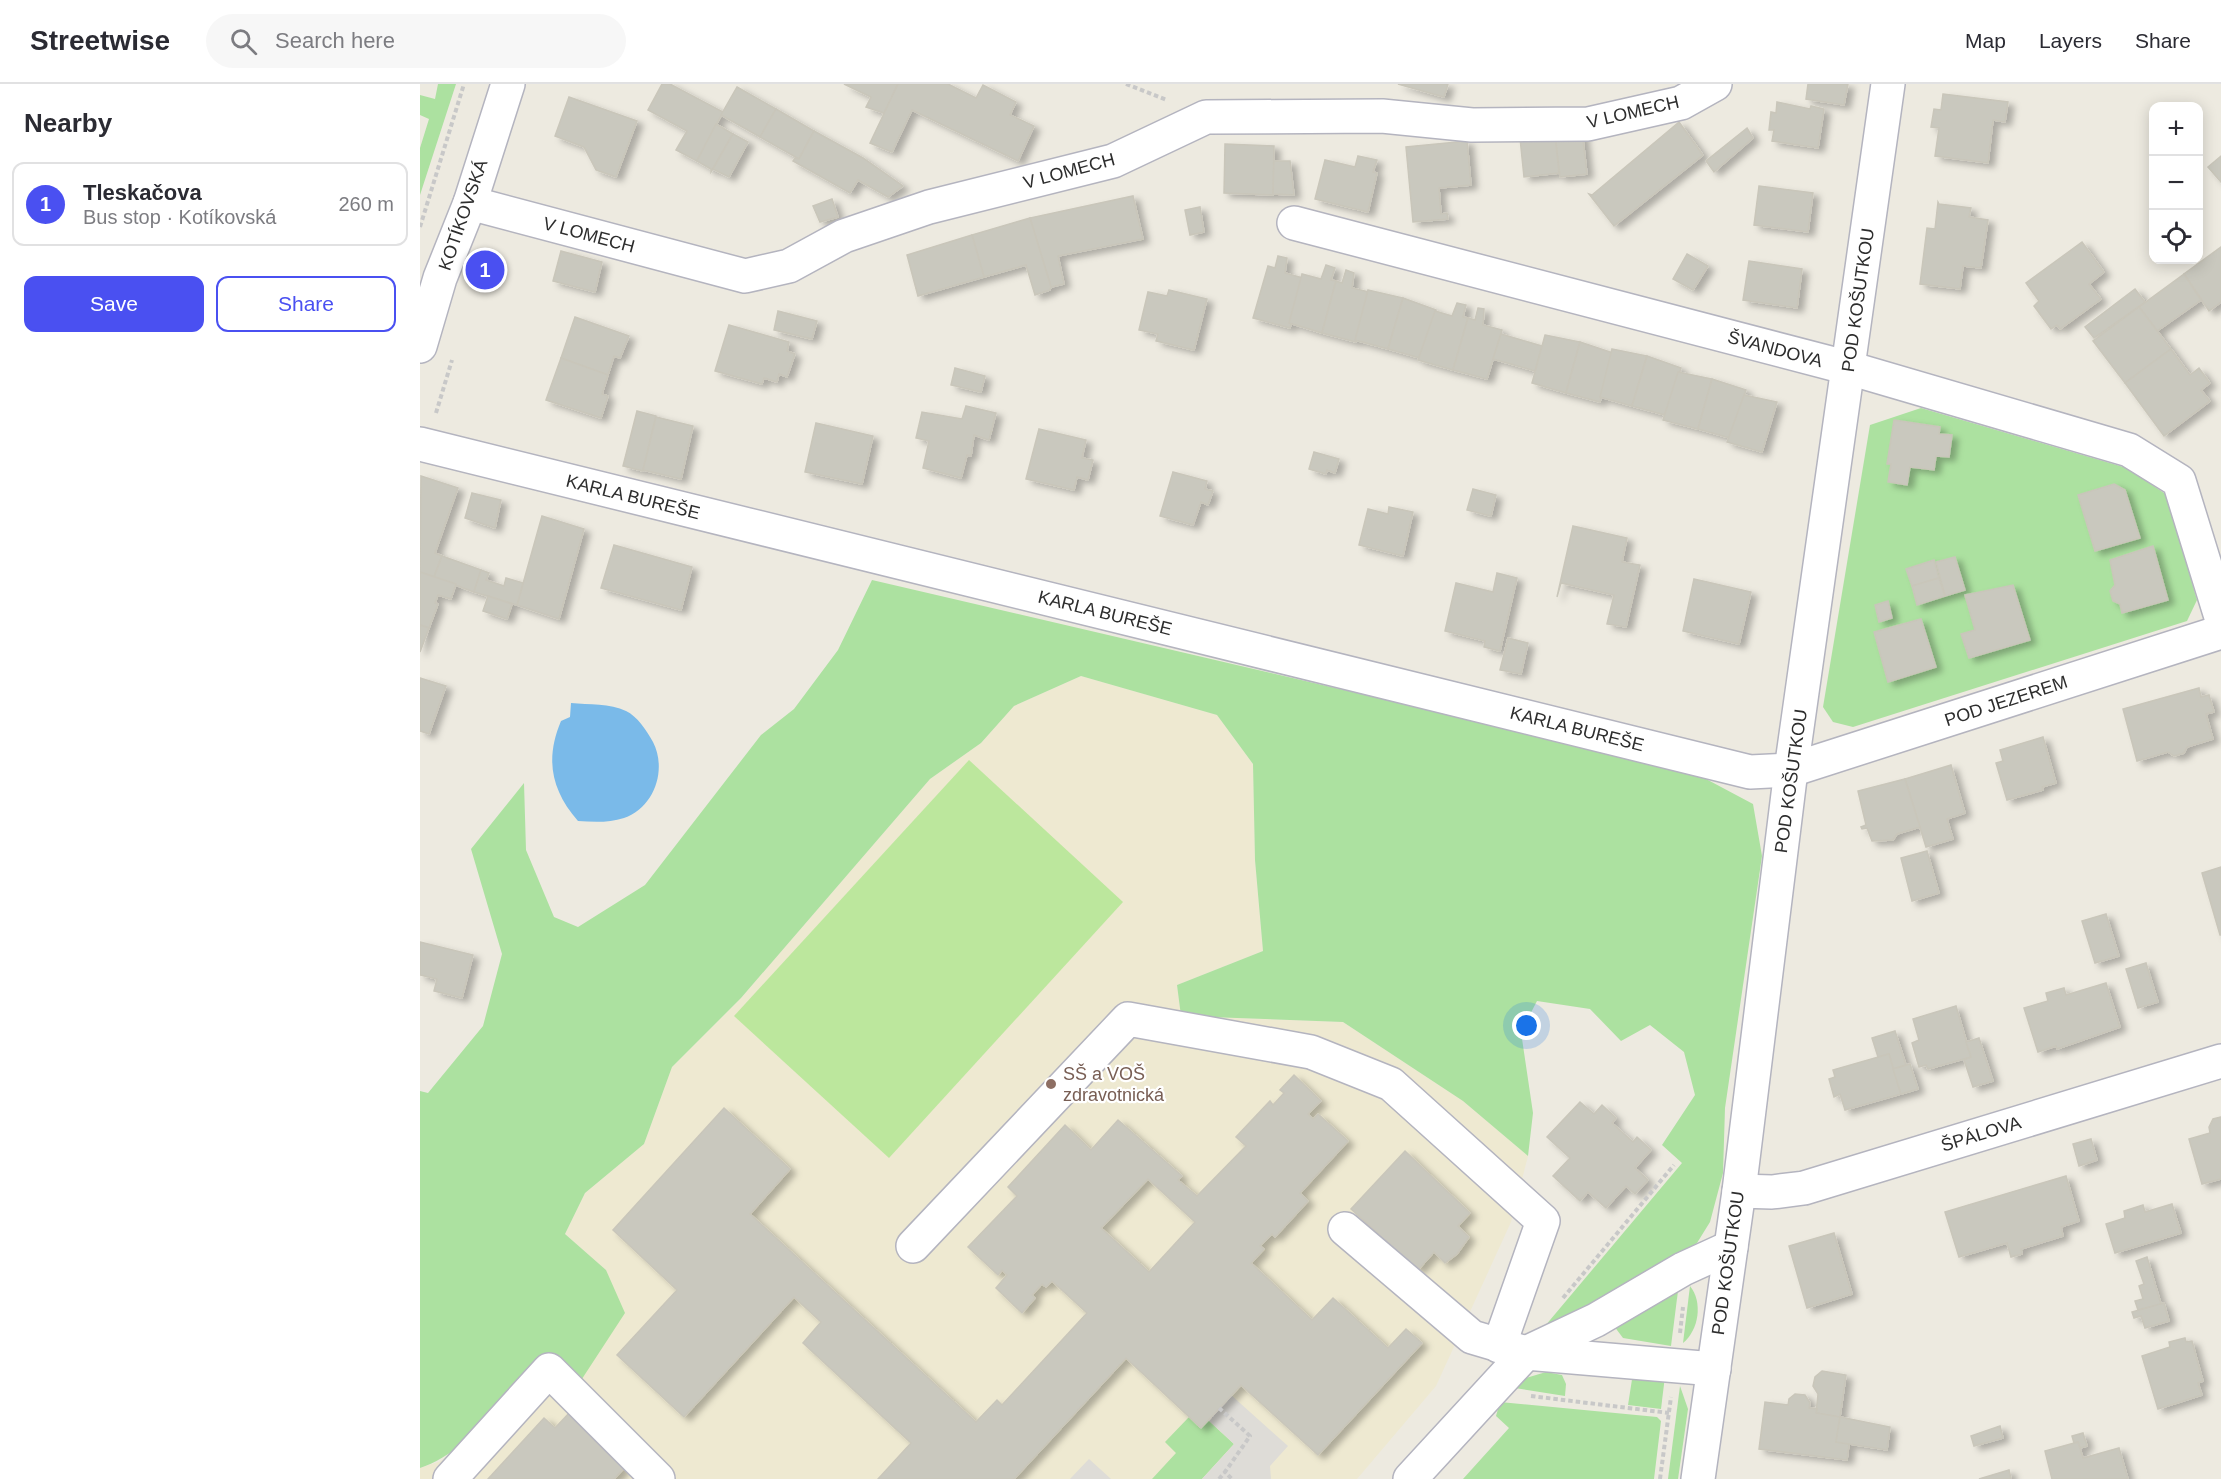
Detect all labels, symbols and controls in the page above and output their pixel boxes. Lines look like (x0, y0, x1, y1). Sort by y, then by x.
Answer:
search box (206, 14, 626, 68)
text: Streetwise (30, 25, 170, 56)
icon: search (227, 25, 260, 58)
text: Search here (275, 28, 395, 53)
text: Map (1965, 29, 2006, 52)
text: Layers (2039, 29, 2102, 52)
text: Share (2135, 29, 2191, 52)
street label: V LOMECH (1585, 92, 1681, 132)
map controls (2149, 102, 2203, 264)
button: + (2149, 102, 2203, 156)
text: Nearby (24, 108, 112, 138)
street label: V LOMECH (1021, 149, 1117, 193)
button: − (2149, 156, 2203, 210)
street label: KOTÍKOVSKÁ (435, 157, 491, 273)
text: Tleskačova (83, 180, 202, 205)
text: 1 (40, 193, 51, 215)
text: 260 m (338, 193, 394, 215)
text: Bus stop · Kotíkovská (83, 206, 276, 228)
button: locate (2149, 210, 2203, 264)
street label: V LOMECH (541, 213, 637, 257)
street label: POD KOŠUTKOU (1837, 227, 1878, 373)
pin: 1 (466, 248, 504, 292)
button: Save (24, 276, 204, 332)
button: Share (216, 276, 396, 332)
street label: ŠVANDOVA (1725, 326, 1825, 371)
street label: KARLA BUREŠE (564, 470, 702, 523)
street label: KARLA BUREŠE (1036, 586, 1174, 639)
street label: POD JEZEREM (1942, 672, 2070, 730)
street label: KARLA BUREŠE (1508, 702, 1646, 755)
street label: POD KOŠUTKOU (1770, 708, 1811, 854)
your location (1512, 1011, 1541, 1040)
place label: SŠ a VOŠ zdravotnická (1063, 1063, 1165, 1105)
marker: SŠ a VOŠ zdravotnická (1044, 1077, 1058, 1091)
street label: ŠPÁLOVA (1938, 1111, 2023, 1156)
street label: POD KOŠUTKOU (1707, 1190, 1748, 1336)

